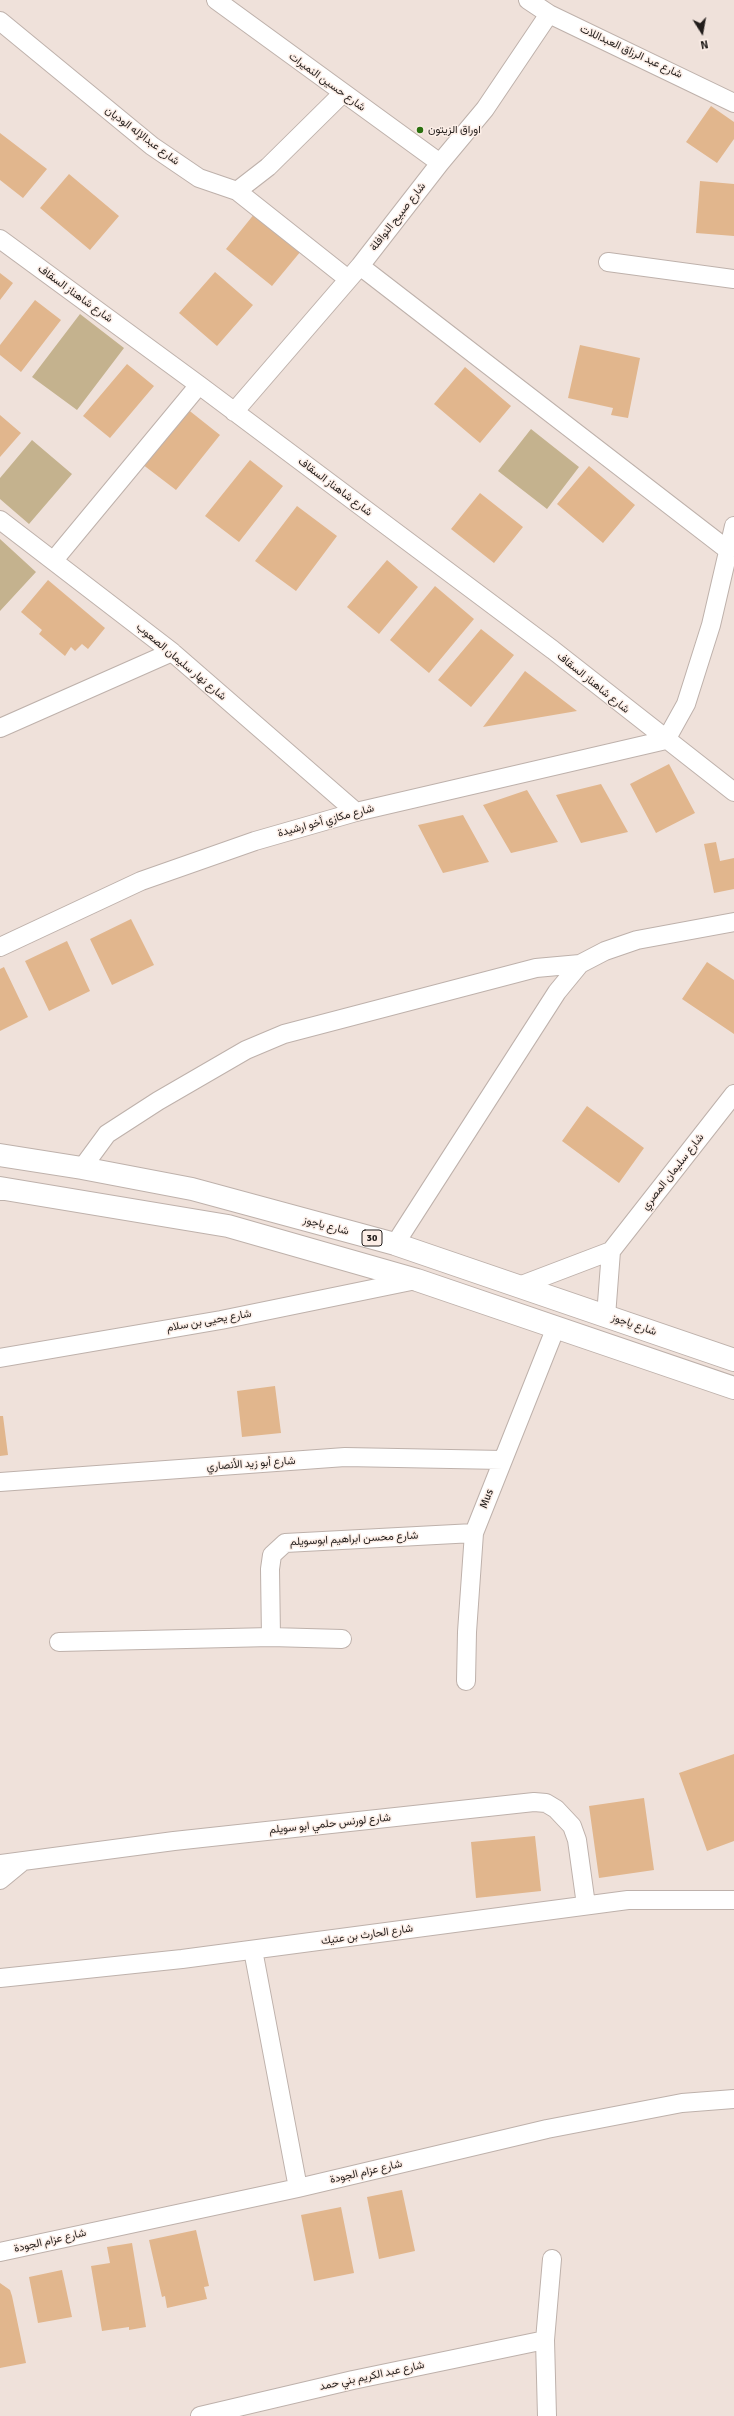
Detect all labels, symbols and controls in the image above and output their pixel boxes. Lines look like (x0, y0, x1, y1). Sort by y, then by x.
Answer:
north arrow (682, 12, 722, 52)
street label: شارع عبد الرزاق العبداللات (578, 22, 684, 82)
text: N (699, 37, 709, 51)
street label: شارع حسين النميرات (286, 50, 368, 114)
street label: شارع عبدالإله الوديان (102, 104, 182, 168)
place label: اوراق الزيتون (428, 123, 481, 137)
marker: اوراق الزيتون (415, 125, 425, 135)
street label: شارع صبيح النوافلة (367, 180, 429, 254)
street label: شارع شاهناز السقاف (35, 262, 115, 326)
street label: شارع شاهناز السقاف (295, 455, 375, 519)
street label: شارع نهار سليمان الصعوب (133, 620, 229, 704)
street label: شارع شاهناز السقاف (554, 650, 632, 716)
street label: شارع مكازي أخو ارشيدة (276, 802, 376, 840)
street label: شارع سليمان المصري (639, 1131, 707, 1213)
street label: شارع ياجوز (302, 1214, 350, 1238)
road number: 30 (362, 1230, 382, 1246)
street label: شارع يحيى بن سلام (166, 1307, 252, 1335)
street label: شارع ياجوز (610, 1311, 658, 1339)
street label: شارع أبو زيد الأنصاري (206, 1454, 296, 1474)
street label: Mus (477, 1487, 497, 1511)
street label: شارع محسن ابراهيم ابوسويلم (289, 1529, 419, 1549)
street label: شارع لورنس حلمي ابو سويلم (269, 1811, 391, 1837)
street label: شارع الحارث بن عتيك (320, 1922, 414, 1948)
street label: شارع عزام الجودة (329, 2157, 403, 2187)
street label: شارع عزام الجودة (13, 2226, 87, 2256)
street label: شارع عبد الكريم بني حمد (318, 2358, 426, 2394)

